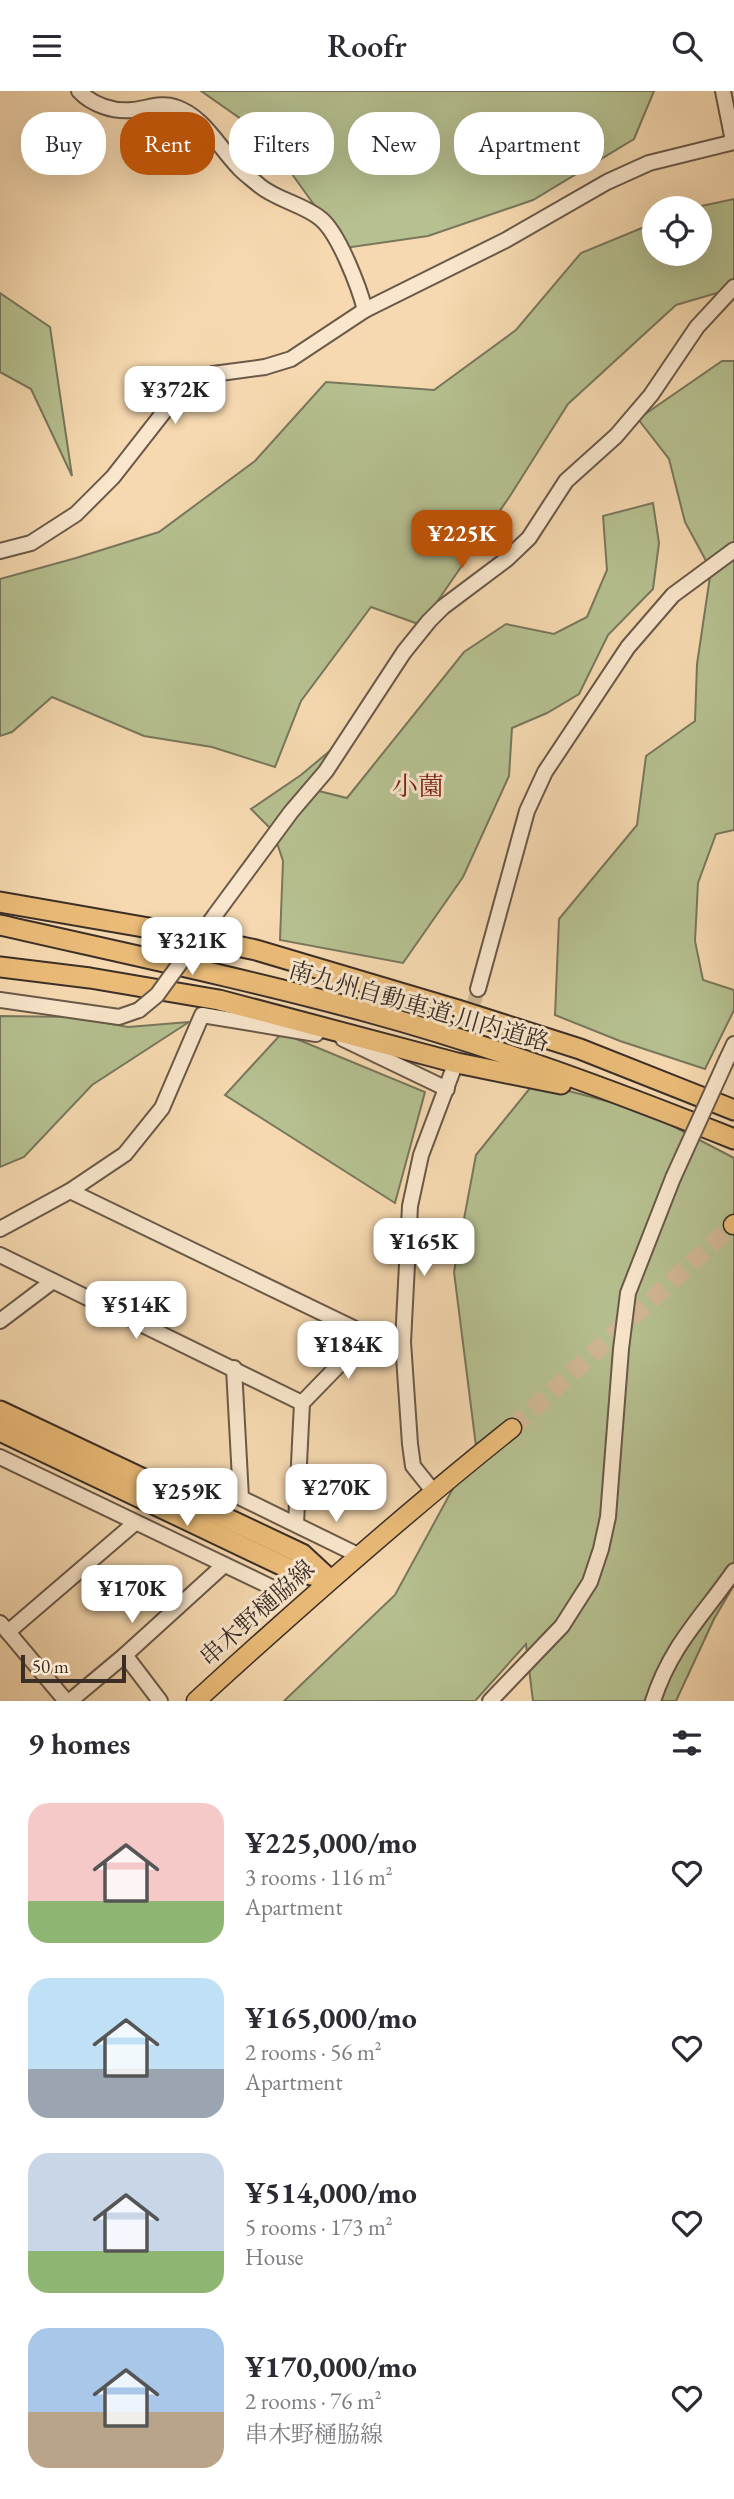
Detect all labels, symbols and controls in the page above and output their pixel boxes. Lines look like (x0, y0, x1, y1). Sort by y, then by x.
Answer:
text: Roofr (327, 25, 407, 67)
icon: menu (28, 27, 66, 65)
icon: search (668, 27, 706, 65)
chip: Buy (21, 112, 106, 175)
chip: Rent (120, 112, 215, 175)
chip: Filters (229, 112, 334, 175)
chip: New (348, 112, 440, 175)
chip: Apartment (454, 112, 604, 175)
map controls (642, 196, 712, 266)
button: locate (642, 196, 712, 266)
pin: ¥372K (126, 367, 224, 426)
text: ¥372K (140, 374, 210, 404)
pin: ¥225K (413, 511, 511, 570)
text: ¥225K (427, 518, 497, 548)
district label: 小薗 (392, 769, 444, 803)
pin: ¥321K (143, 917, 241, 977)
text: ¥321K (157, 925, 227, 955)
street label: 南九州自動車道;川内道路 (285, 953, 553, 1058)
pin: ¥165K (375, 1219, 473, 1278)
text: ¥165K (389, 1226, 459, 1256)
pin: ¥514K (87, 1281, 185, 1341)
text: ¥514K (101, 1289, 171, 1319)
pin: ¥184K (299, 1321, 397, 1381)
text: ¥184K (313, 1329, 383, 1359)
pin: ¥270K (287, 1465, 385, 1524)
pin: ¥259K (138, 1469, 236, 1528)
text: ¥270K (301, 1472, 371, 1502)
text: ¥259K (152, 1476, 222, 1506)
street label: 串木野樋脇線 (193, 1553, 321, 1672)
pin: ¥170K (83, 1565, 181, 1625)
text: ¥170K (97, 1573, 167, 1603)
scale bar (21, 1652, 126, 1684)
text: 50 m (32, 1654, 69, 1679)
text: 9 homes (28, 1724, 130, 1763)
icon: filters (668, 1724, 706, 1762)
text: ¥225,000/mo (245, 1823, 417, 1862)
icon: home (84, 1831, 168, 1915)
icon: heart (668, 1854, 706, 1892)
text: 3 rooms · 116 m² (245, 1862, 393, 1892)
text: Apartment (245, 1892, 343, 1922)
text: ¥165,000/mo (245, 1998, 417, 2037)
icon: home (84, 2006, 168, 2090)
icon: heart (668, 2029, 706, 2067)
text: 2 rooms · 56 m² (245, 2037, 382, 2067)
text: Apartment (245, 2067, 343, 2097)
text: ¥514,000/mo (245, 2173, 417, 2212)
icon: home (84, 2181, 168, 2265)
icon: heart (668, 2204, 706, 2242)
text: 5 rooms · 173 m² (245, 2212, 393, 2242)
text: House (245, 2242, 304, 2272)
text: ¥170,000/mo (245, 2347, 417, 2386)
icon: home (84, 2356, 168, 2440)
icon: heart (668, 2379, 706, 2417)
text: 2 rooms · 76 m² (245, 2386, 382, 2416)
text: 串木野樋脇線 (245, 2419, 383, 2449)

